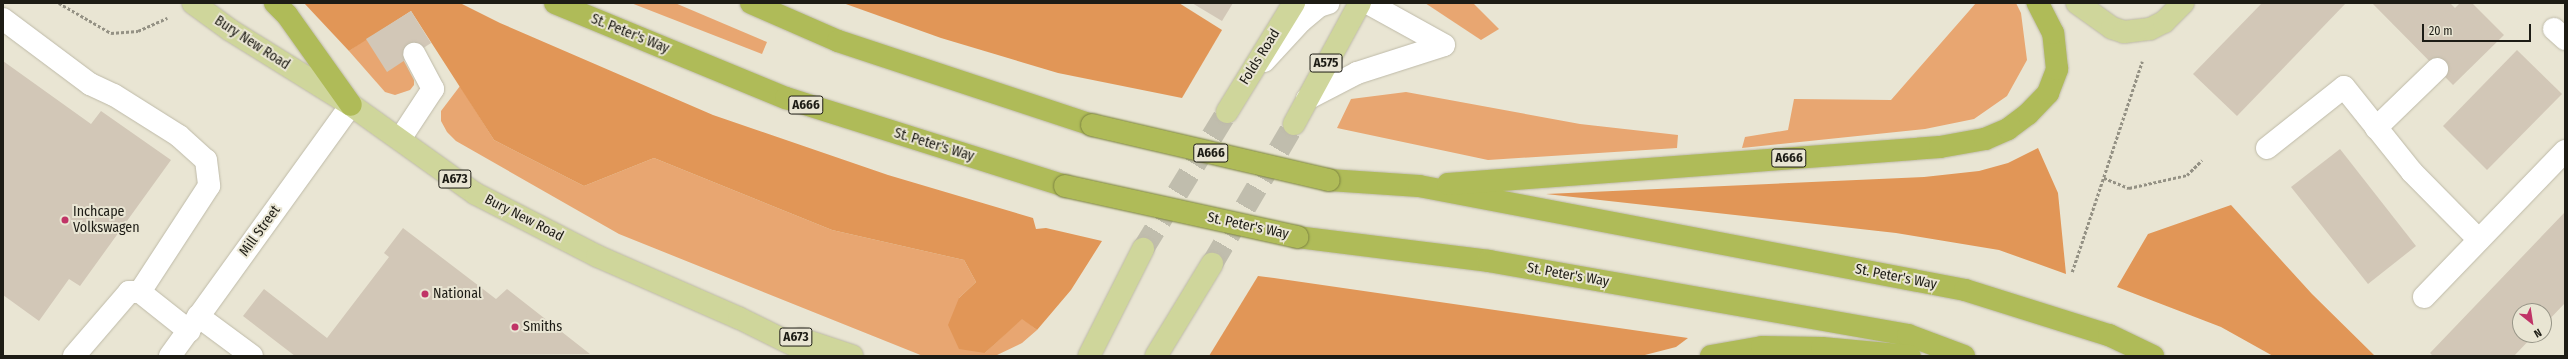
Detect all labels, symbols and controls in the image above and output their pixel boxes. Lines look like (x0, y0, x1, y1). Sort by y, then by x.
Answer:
street label: St. Peter's Way (588, 11, 672, 57)
street label: Bury New Road (211, 12, 293, 74)
scale bar (2424, 16, 2533, 42)
text: 20 m (2429, 24, 2453, 38)
street label: Folds Road (1236, 26, 1284, 88)
road number: A575 (1309, 52, 1343, 74)
road number: A666 (788, 94, 824, 116)
street label: St. Peter's Way (892, 125, 976, 165)
road number: A666 (1193, 142, 1229, 164)
road number: A666 (1771, 147, 1807, 169)
road number: A673 (438, 168, 472, 190)
street label: Bury New Road (482, 191, 566, 245)
street label: Mill Street (236, 202, 284, 260)
place label: Inchcape Volkswagen (73, 204, 140, 236)
street label: St. Peter's Way (1206, 209, 1290, 243)
marker: Inchcape Volkswagen (60, 215, 70, 225)
street label: St. Peter's Way (1526, 260, 1610, 290)
street label: St. Peter's Way (1854, 261, 1938, 293)
place label: National (433, 286, 482, 302)
marker: National (420, 289, 430, 299)
north arrow (2512, 303, 2552, 343)
place label: Smiths (523, 319, 562, 335)
marker: Smiths (510, 322, 520, 332)
road number: A673 (779, 326, 813, 348)
text: N (2532, 326, 2544, 340)

